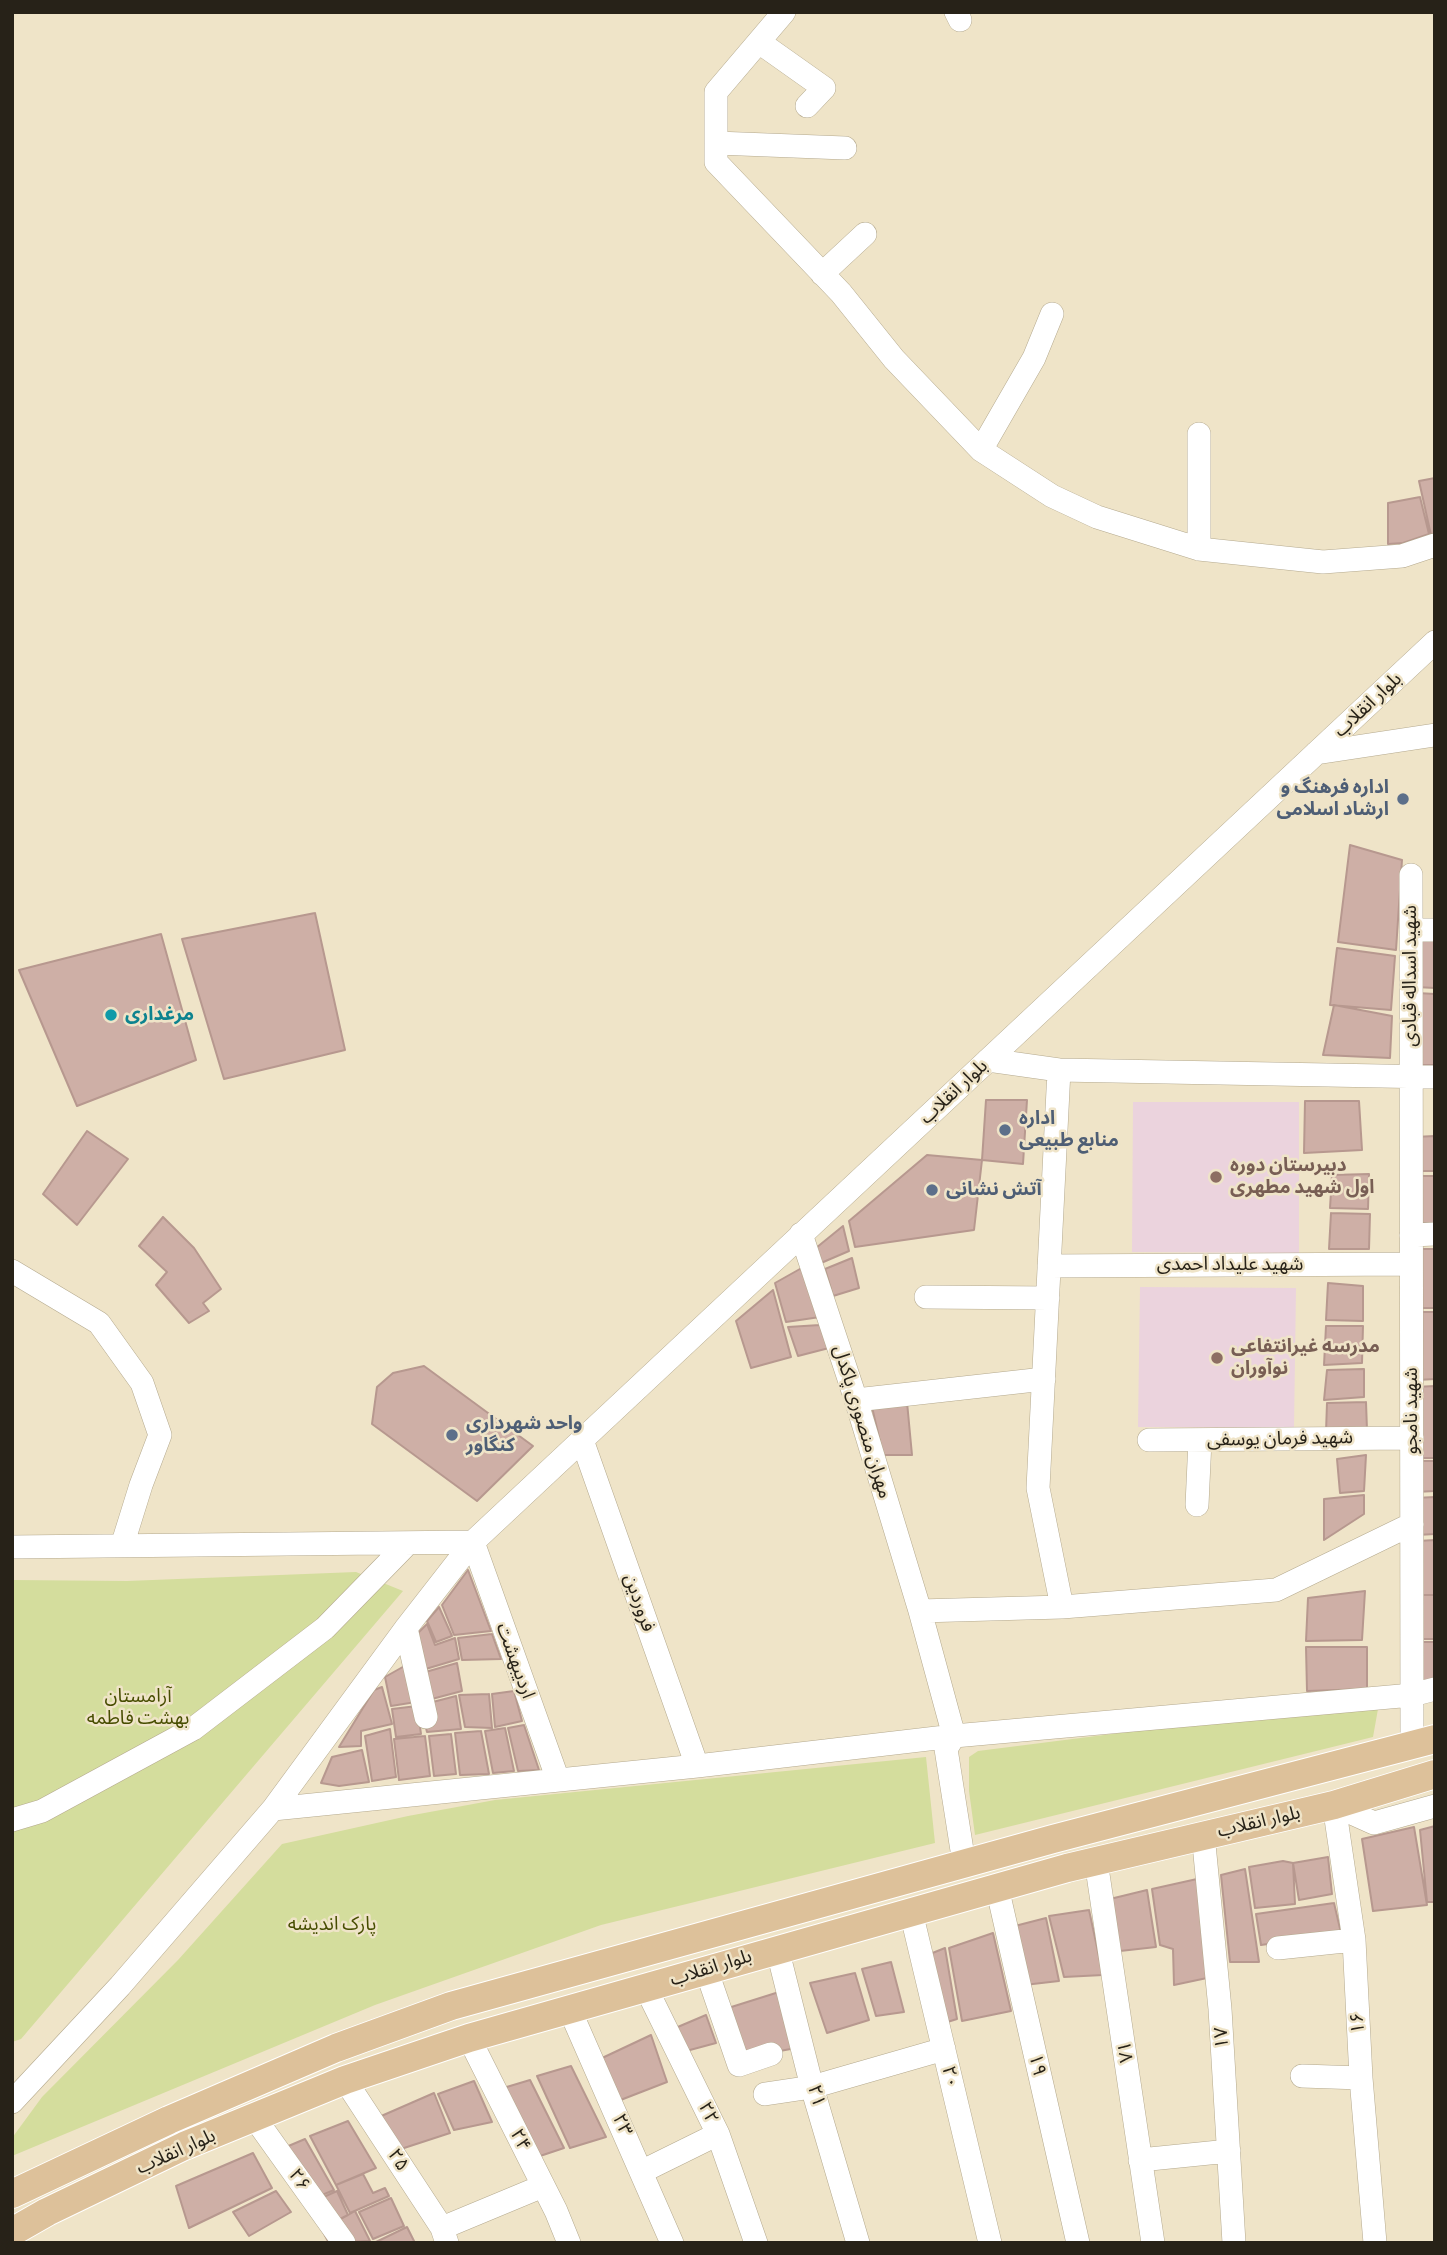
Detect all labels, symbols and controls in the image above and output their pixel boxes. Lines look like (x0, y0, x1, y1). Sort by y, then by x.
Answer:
street label: بلوار انقلاب (1329, 668, 1407, 742)
place label: اداره فرهنگ و ارشاد اسلامی (1276, 777, 1389, 821)
marker: اداره فرهنگ و ارشاد اسلامی (1395, 791, 1411, 807)
street label: شهید اسداله قبادی (1400, 905, 1422, 1047)
place label: مرغداری (125, 1004, 194, 1026)
marker: مرغداری (103, 1007, 119, 1023)
street label: بلوار انقلاب (915, 1055, 993, 1129)
place label: اداره منابع طبیعی (1019, 1108, 1119, 1152)
marker: اداره منابع طبیعی (997, 1122, 1013, 1138)
place label: دبیرستان دوره اول شهید مطهری (1230, 1155, 1374, 1199)
marker: دبیرستان دوره اول شهید مطهری (1208, 1169, 1224, 1185)
place label: آتش نشانی (946, 1179, 1042, 1201)
marker: آتش نشانی (924, 1182, 940, 1198)
street label: شهید علیداد احمدی (1157, 1254, 1303, 1276)
place label: مدرسه غیرانتفاعی نوآوران (1231, 1336, 1380, 1380)
street label: مهران منصوری پاکدل (828, 1343, 896, 1501)
marker: مدرسه غیرانتفاعی نوآوران (1209, 1350, 1225, 1366)
street label: شهید نامجو (1401, 1367, 1423, 1455)
place label: واحد شهرداری کنگاور (466, 1413, 583, 1457)
street label: شهید فرمان یوسفی (1207, 1426, 1353, 1452)
marker: واحد شهرداری کنگاور (444, 1427, 460, 1443)
street label: فروردین (619, 1571, 659, 1635)
street label: اردیبهشت (491, 1620, 539, 1702)
park label: آرامستان بهشت فاطمه (87, 1686, 189, 1730)
street label: بلوار انقلاب (1215, 1801, 1303, 1843)
park label: پارک اندیشه (288, 1914, 376, 1936)
street label: بلوار انقلاب (667, 1945, 755, 1991)
street label: ۱۶ (1346, 2012, 1370, 2034)
street label: ۱۷ (1210, 2027, 1234, 2049)
street label: ۱۸ (1111, 2040, 1137, 2064)
street label: ۱۹ (1023, 2052, 1051, 2078)
street label: ۲۰ (936, 2064, 964, 2090)
street label: ۲۱ (802, 2082, 830, 2110)
street label: ۲۲ (693, 2098, 723, 2128)
street label: ۲۳ (607, 2110, 637, 2140)
street label: بلوار انقلاب (133, 2124, 219, 2180)
street label: ۲۴ (505, 2125, 535, 2155)
street label: ۲۵ (383, 2145, 413, 2175)
street label: ۲۶ (283, 2165, 315, 2195)

